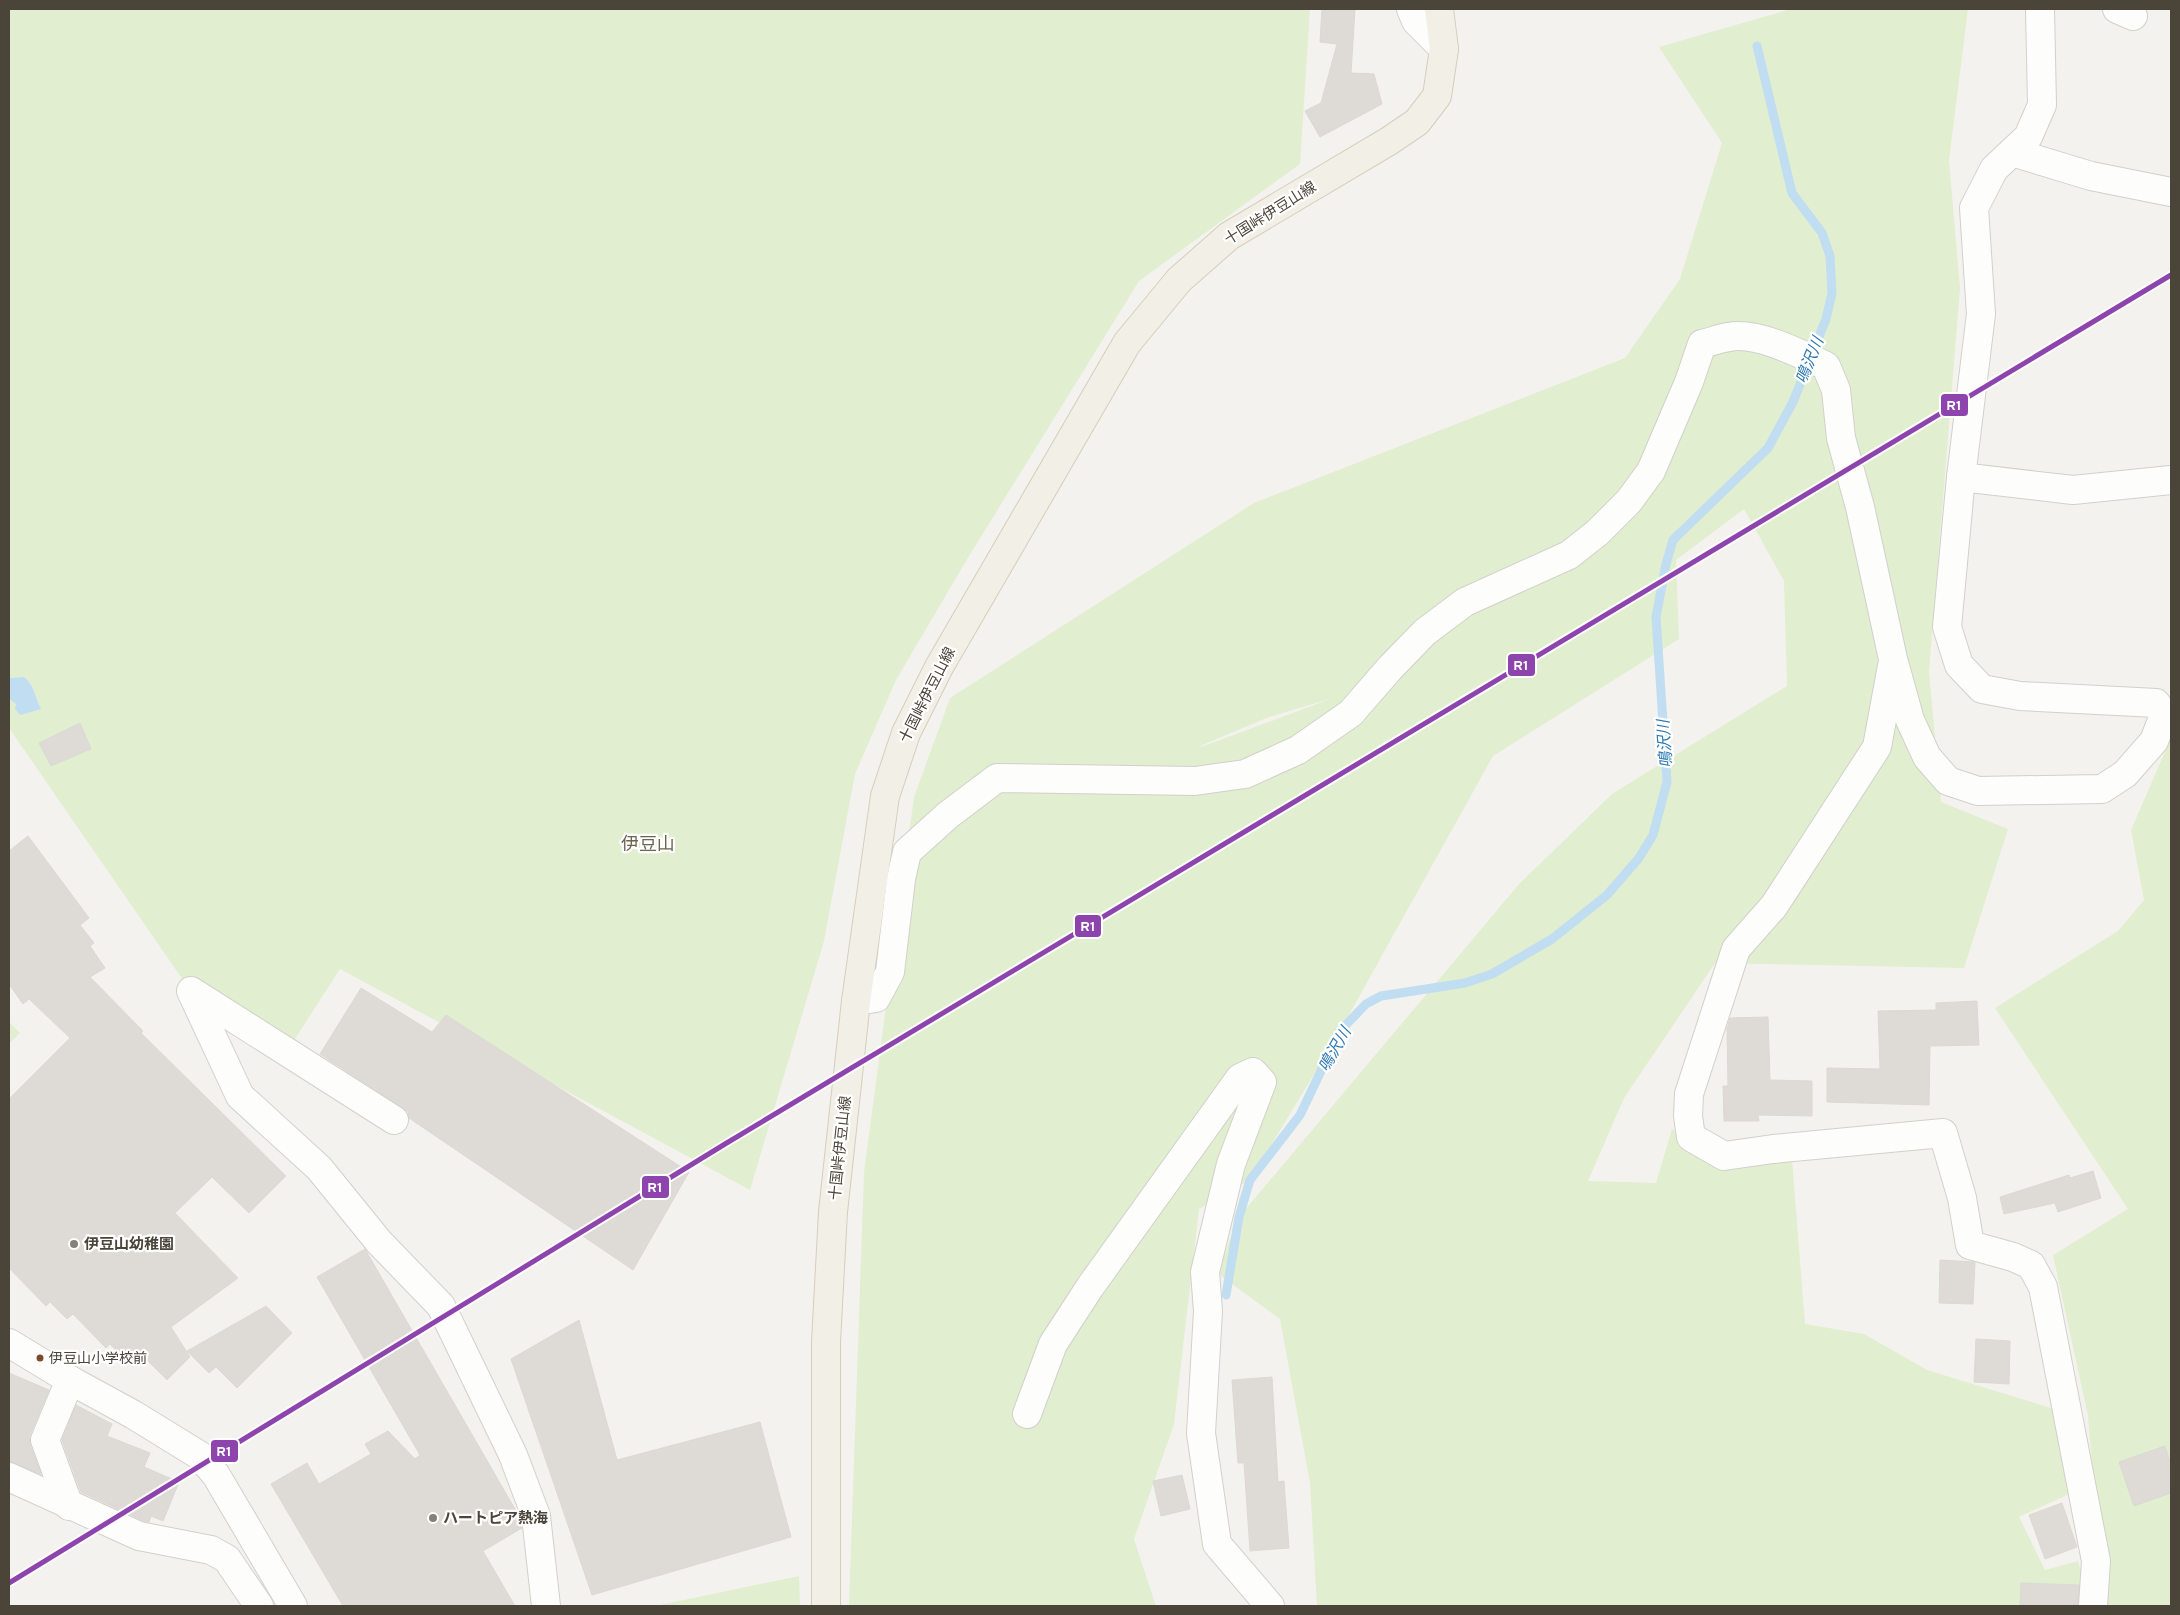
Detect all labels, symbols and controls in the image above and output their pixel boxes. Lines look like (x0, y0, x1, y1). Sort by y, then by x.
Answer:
street label: 十国峠伊豆山線 (1221, 178, 1320, 250)
water label: 鳴沢川 (1793, 333, 1830, 387)
line badge: R1 (1940, 393, 1969, 417)
text: R1 (1946, 398, 1962, 415)
street label: 十国峠伊豆山線 (896, 645, 961, 747)
line badge: R1 (1507, 653, 1536, 677)
text: R1 (1513, 658, 1529, 675)
water label: 鳴沢川 (1654, 717, 1678, 769)
district label: 伊豆山 (621, 834, 675, 857)
line badge: R1 (1074, 914, 1102, 938)
text: R1 (1080, 919, 1096, 936)
water label: 鳴沢川 (1315, 1022, 1357, 1076)
street label: 十国峠伊豆山線 (827, 1095, 856, 1201)
line badge: R1 (641, 1175, 670, 1199)
text: R1 (647, 1180, 663, 1197)
place label: 伊豆山幼稚園 (84, 1236, 174, 1255)
marker: 伊豆山幼稚園 (68, 1238, 80, 1250)
place label: 伊豆山小学校前 (49, 1350, 147, 1368)
marker: 伊豆山小学校前 (35, 1353, 45, 1363)
line badge: R1 (210, 1439, 239, 1463)
text: R1 (216, 1444, 232, 1461)
place label: ハートピア熱海 (443, 1509, 548, 1529)
marker: ハートピア熱海 (427, 1512, 439, 1524)

